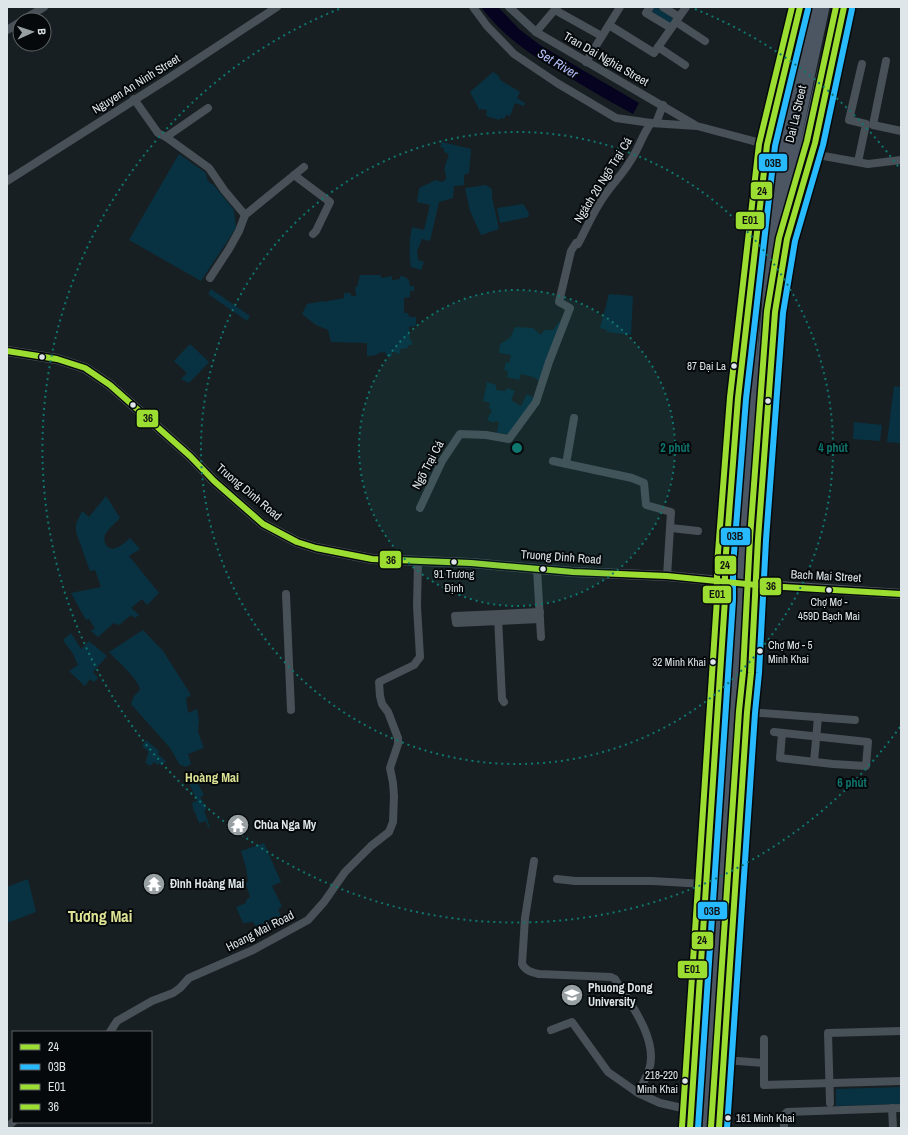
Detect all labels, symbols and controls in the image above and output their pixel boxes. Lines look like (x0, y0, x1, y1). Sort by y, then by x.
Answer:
north arrow (12, 12, 52, 52)
text: B (35, 28, 49, 36)
street label: Tran Dai Nghia Street (560, 28, 652, 90)
water label: Set River (534, 45, 582, 82)
street label: Nguyen An Ninh Street (89, 50, 183, 117)
street label: Dai La Street (782, 84, 810, 144)
street label: Ngách 20 Ngõ Trại Cá (570, 134, 636, 226)
line badge: 03B (758, 153, 788, 172)
text: 03B (765, 156, 782, 170)
line badge: 24 (750, 181, 773, 200)
text: 24 (757, 184, 767, 198)
line badge: E01 (735, 211, 765, 230)
text: E01 (742, 213, 758, 227)
unlabelled marker (37, 352, 47, 362)
place label: 87 Đại La (687, 359, 726, 373)
marker: 87 Đại La (729, 361, 739, 371)
unlabelled marker (763, 396, 773, 406)
unlabelled marker (128, 400, 138, 410)
line badge: 36 (136, 409, 159, 428)
text: 36 (143, 411, 153, 425)
street label: Ngõ Trại Cá (408, 437, 448, 492)
text: 2 phút (660, 440, 690, 456)
text: 4 phút (818, 440, 848, 456)
centre of rings (510, 441, 524, 455)
street label: Truong Dinh Road (213, 460, 285, 524)
line badge: 03B (720, 527, 751, 546)
text: 03B (727, 529, 744, 543)
street label: Truong Dinh Road (520, 546, 602, 568)
line badge: 36 (379, 550, 402, 569)
text: 36 (386, 553, 396, 567)
line badge: 24 (714, 555, 737, 575)
marker: 91 Trương Định (449, 557, 459, 567)
text: 24 (720, 558, 730, 572)
unlabelled marker (538, 564, 548, 574)
street label: Bach Mai Street (790, 566, 862, 586)
place label: 91 Trương Định (434, 567, 474, 595)
line badge: 36 (759, 577, 782, 596)
text: 36 (766, 579, 776, 593)
line badge: E01 (702, 585, 732, 604)
marker: Chợ Mơ - 459D Bạch Mai (824, 585, 834, 595)
text: E01 (709, 587, 725, 601)
place label: Chợ Mơ - 459D Bạch Mai (798, 595, 860, 623)
place label: Chợ Mơ - 5 Minh Khai (768, 638, 813, 666)
marker: Chợ Mơ - 5 Minh Khai (755, 646, 765, 656)
place label: 32 Minh Khai (652, 655, 706, 669)
marker: 32 Minh Khai (708, 657, 718, 667)
district label: Hoàng Mai (185, 769, 239, 786)
text: 6 phút (837, 775, 867, 791)
temple icon: Chùa Nga My (225, 812, 251, 838)
place label: Chùa Nga My (254, 817, 317, 833)
temple icon: Đình Hoàng Mai (141, 871, 167, 897)
place label: Đình Hoàng Mai (170, 876, 245, 892)
line badge: 03B (697, 901, 728, 920)
text: 03B (704, 904, 721, 918)
district label: Tương Mai (68, 905, 132, 927)
street label: Hoang Mai Road (223, 907, 297, 955)
line badge: 24 (691, 931, 714, 950)
text: 24 (697, 933, 707, 947)
line badge: E01 (677, 960, 708, 979)
text: E01 (684, 962, 700, 976)
place label: Phuong Dong University (588, 980, 653, 1010)
school or university icon: Phuong Dong University (559, 982, 585, 1008)
legend (12, 1031, 152, 1123)
text: 24 (48, 1039, 59, 1055)
text: 03B (48, 1059, 66, 1075)
place label: 218-220 Minh Khai (637, 1068, 678, 1096)
marker: 218-220 Minh Khai (680, 1076, 690, 1086)
text: E01 (48, 1079, 66, 1095)
text: 36 (48, 1099, 59, 1115)
place label: 161 Minh Khai (736, 1111, 795, 1125)
marker: 161 Minh Khai (723, 1113, 733, 1123)

